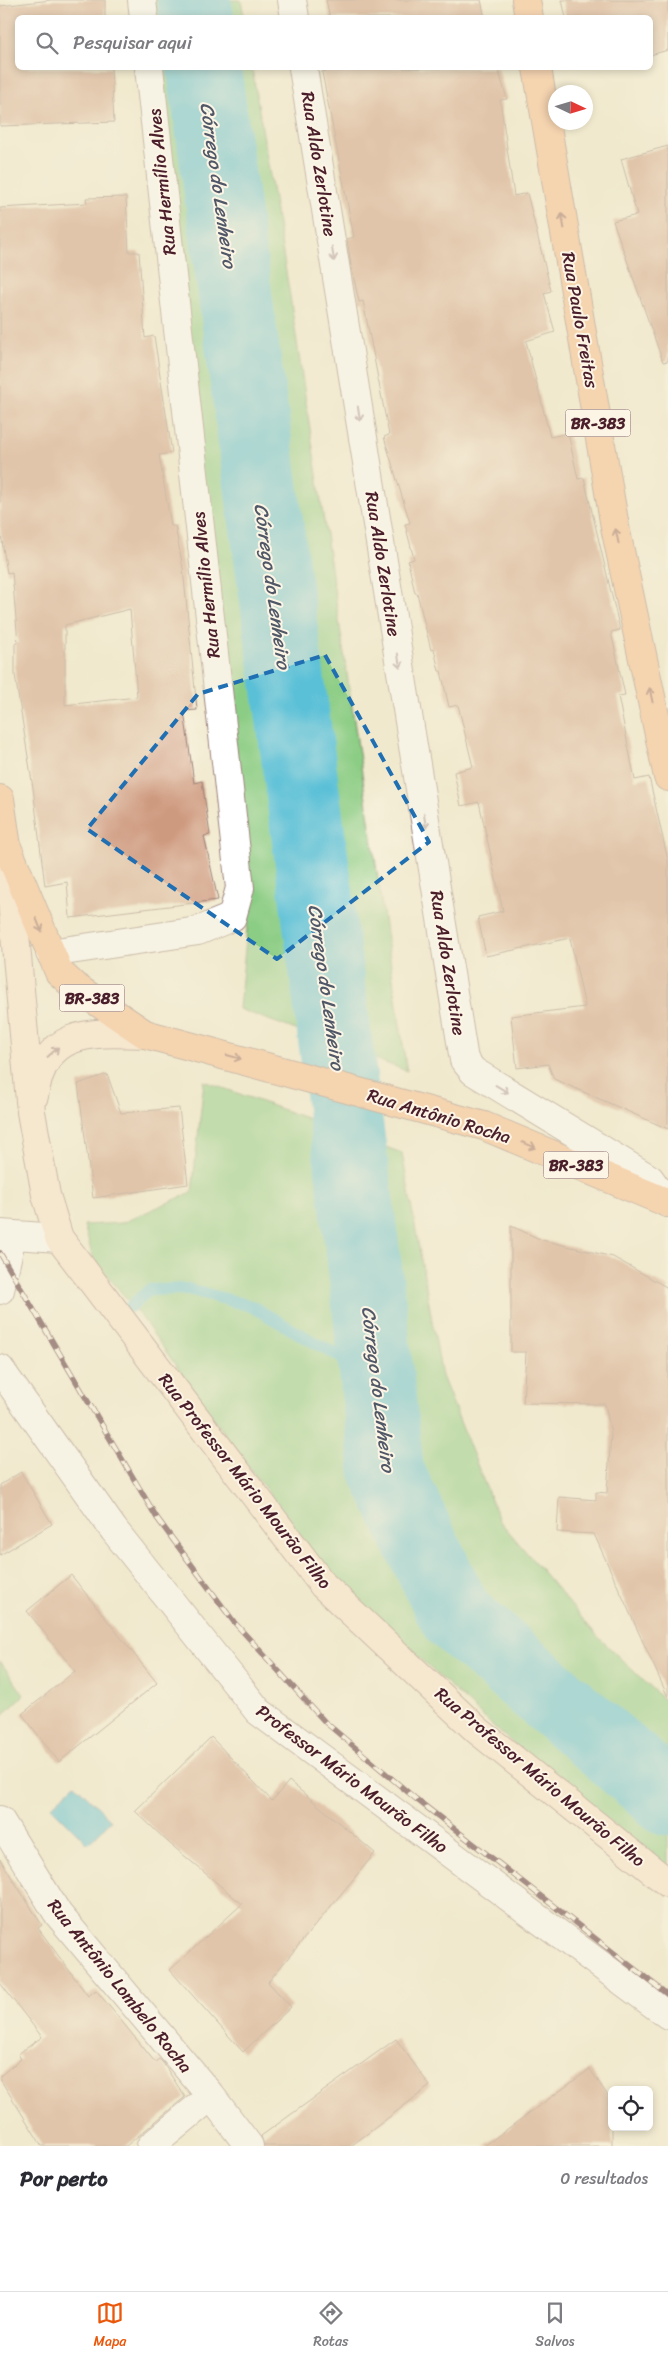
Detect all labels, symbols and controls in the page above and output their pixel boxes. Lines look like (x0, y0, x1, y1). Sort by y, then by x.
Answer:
search box (15, 15, 653, 70)
text: Pesquisar aqui (73, 26, 192, 59)
icon: search (33, 29, 61, 57)
north arrow (548, 85, 593, 130)
street label: Rua Aldo Zerlotine (292, 89, 346, 239)
water label: Córrego do Lenheiro (191, 100, 247, 272)
street label: Rua Hermílio Alves (138, 107, 186, 257)
one-way arrow (558, 213, 568, 229)
one-way arrow (329, 245, 339, 261)
street label: Rua Paulo Freitas (552, 249, 608, 391)
one-way arrow (355, 406, 365, 422)
road number: BR-383 (566, 409, 630, 436)
street label: Rua Aldo Zerlotine (356, 489, 410, 639)
water label: Córrego do Lenheiro (245, 501, 301, 673)
street label: Rua Hermílio Alves (182, 510, 230, 660)
one-way arrow (612, 529, 621, 545)
one-way arrow (394, 653, 404, 669)
one-way arrow (646, 688, 655, 704)
one-way arrow (420, 813, 430, 829)
street label: Rua Aldo Zerlotine (421, 888, 475, 1038)
water label: Córrego do Lenheiro (299, 902, 355, 1074)
one-way arrow (35, 917, 44, 932)
road number: BR-383 (59, 984, 124, 1011)
one-way arrow (47, 1046, 60, 1057)
one-way arrow (226, 1053, 242, 1063)
street label: Rua Antônio Rocha (363, 1079, 515, 1153)
one-way arrow (495, 1084, 509, 1094)
one-way arrow (521, 1140, 536, 1150)
road number: BR-383 (544, 1152, 608, 1178)
water label: Córrego do Lenheiro (352, 1304, 405, 1476)
street label: Rua Professor Mário Mourão Filho (150, 1366, 340, 1596)
street label: Rua Professor Mário Mourão Filho (427, 1679, 653, 1875)
street label: Professor Mário Mourão Filho (249, 1696, 455, 1862)
street label: Rua Antônio Lombelo Rocha (39, 1891, 201, 2081)
map controls (608, 2086, 653, 2131)
button: locate (608, 2086, 653, 2131)
text: Por perto (20, 2160, 108, 2198)
text: 0 resultados (560, 2164, 648, 2193)
tab: Mapa (93, 2299, 126, 2354)
tab: Rotas (313, 2299, 348, 2354)
tab: Salvos (535, 2299, 575, 2354)

